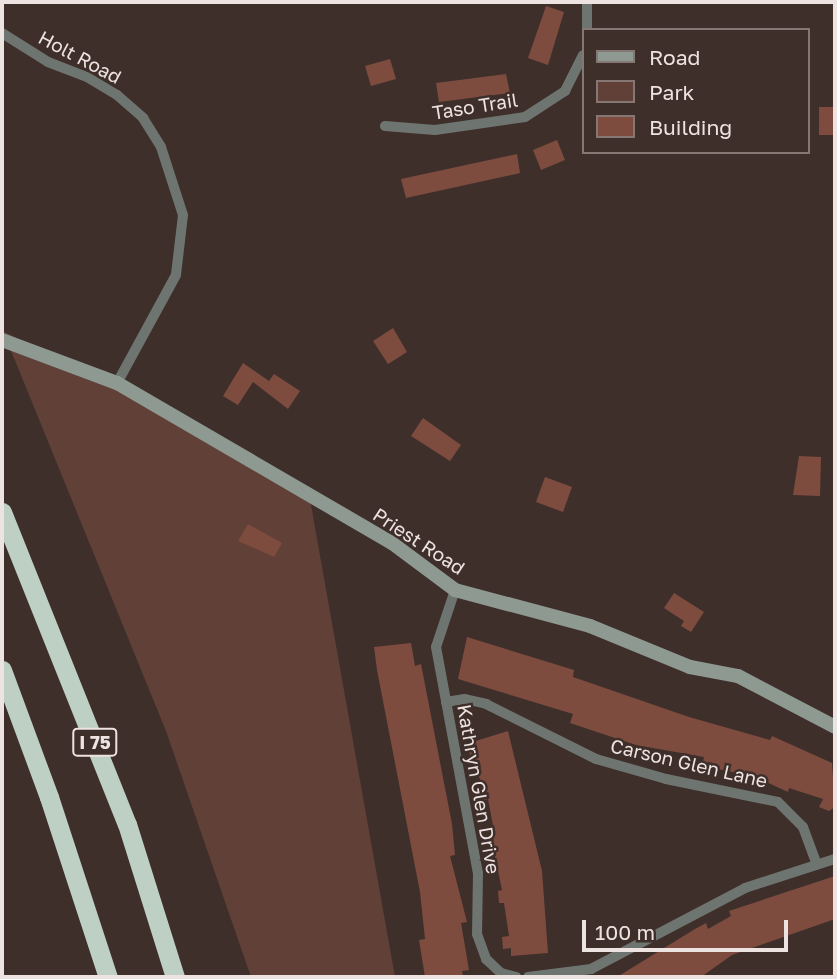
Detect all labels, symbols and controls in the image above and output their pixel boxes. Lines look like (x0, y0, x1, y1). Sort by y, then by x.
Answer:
street label: Holt Road (35, 26, 125, 88)
legend (582, 28, 809, 154)
text: Road (649, 44, 700, 70)
text: Park (649, 79, 694, 105)
street label: Taso Trail (431, 88, 519, 124)
text: Building (649, 114, 732, 140)
street label: Priest Road (369, 503, 469, 579)
street label: Kathryn Glen Drive (453, 703, 505, 875)
road number: I 75 (72, 728, 118, 756)
street label: Carson Glen Lane (608, 734, 770, 792)
scale bar (585, 906, 792, 950)
text: 100 m (595, 919, 655, 945)

